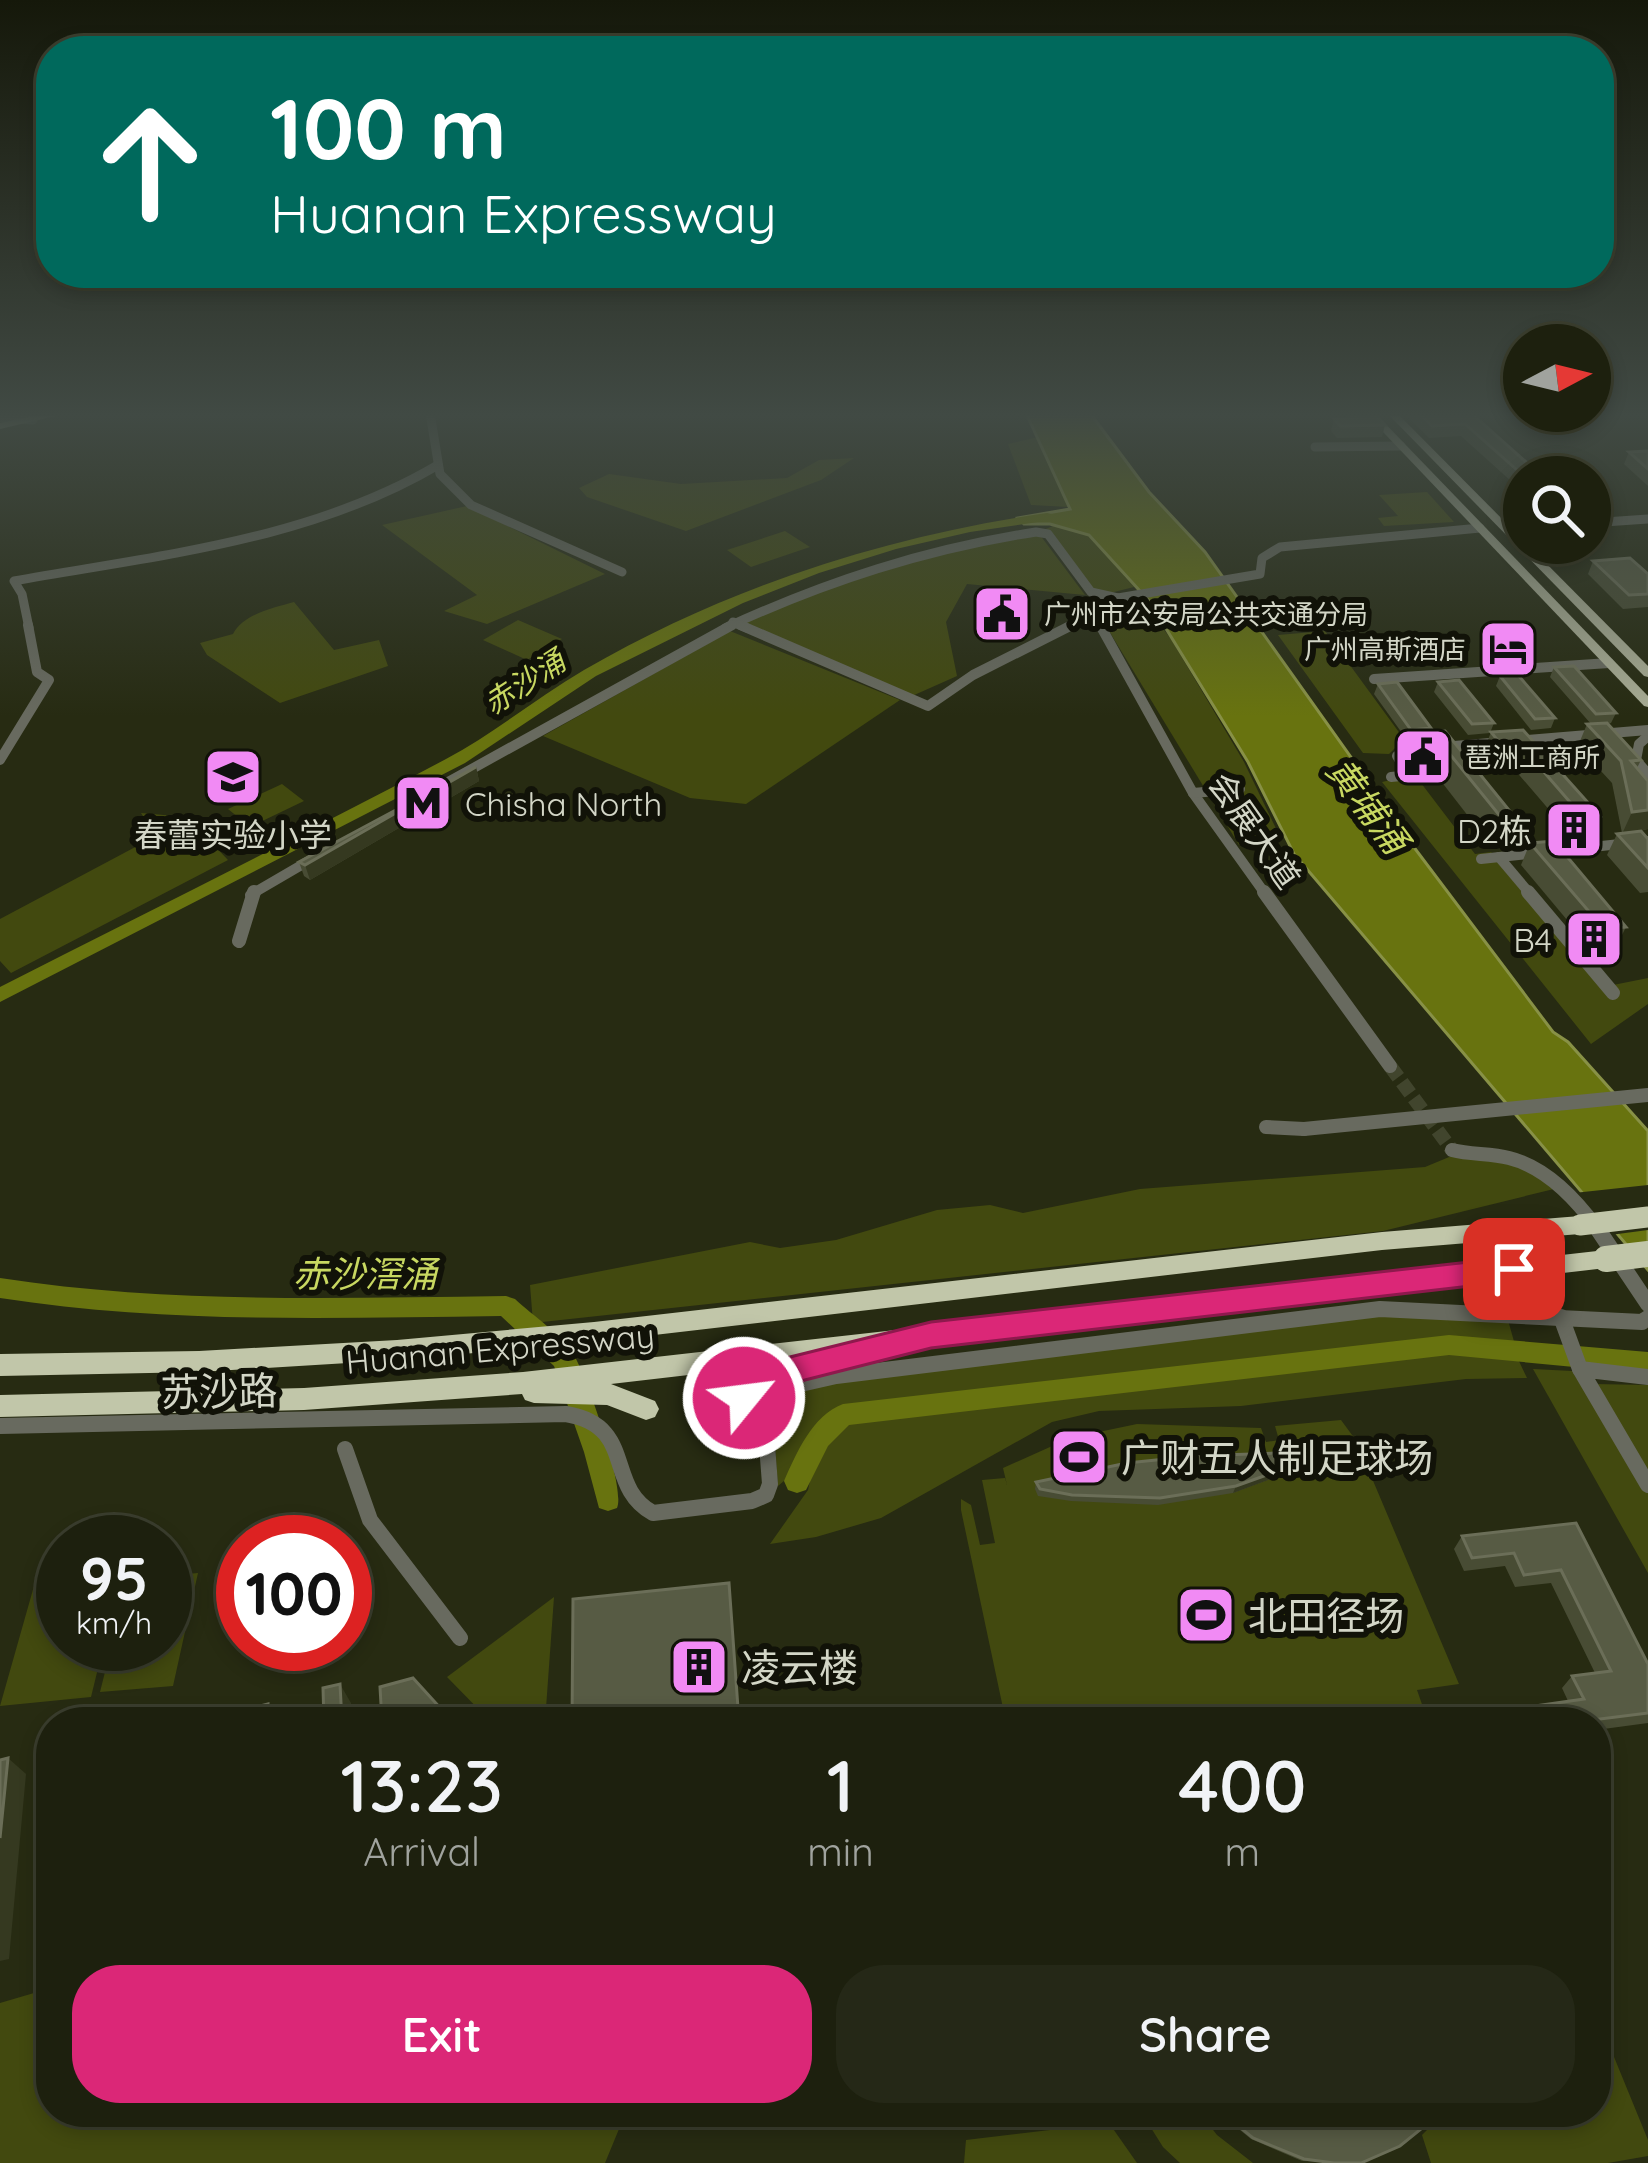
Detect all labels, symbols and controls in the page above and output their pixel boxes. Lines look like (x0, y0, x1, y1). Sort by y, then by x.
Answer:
text: 100 m (270, 75, 507, 180)
icon: ahead (72, 84, 228, 240)
text: Huanan Expressway (270, 179, 777, 247)
north arrow (1503, 324, 1611, 432)
map controls (1503, 324, 1611, 564)
button: search (1503, 456, 1611, 564)
public building icon: 广州市公安局公共交通分局 (971, 583, 1033, 645)
place label: 广州市公安局公共交通分局 (1044, 597, 1368, 631)
hotel icon: 广州高斯酒店 (1477, 618, 1539, 680)
place label: 广州高斯酒店 (1304, 632, 1466, 666)
water label: 赤沙涌 (476, 640, 575, 722)
public building icon: 琶洲工商所 (1392, 726, 1454, 788)
place label: 琶洲工商所 (1465, 740, 1600, 774)
school or university icon: 春蕾实验小学 (202, 746, 264, 808)
water label: 黄埔涌 (1318, 748, 1421, 865)
street label: 会展大道 (1200, 764, 1310, 896)
metro station icon: Chisha North (392, 772, 454, 834)
place label: Chisha North (465, 783, 662, 824)
building icon: D2栋 (1543, 799, 1605, 861)
place label: D2栋 (1457, 810, 1532, 851)
place label: 春蕾实验小学 (134, 814, 332, 855)
building icon: B4 (1563, 908, 1625, 970)
place label: B4 (1513, 919, 1552, 960)
pin (1463, 1218, 1565, 1320)
icon: arrive (1481, 1236, 1547, 1302)
water label: 赤沙滘涌 (293, 1251, 441, 1296)
street label: Huanan Expressway (344, 1314, 656, 1382)
position arrow (681, 1335, 807, 1461)
street label: 苏沙路 (160, 1365, 278, 1417)
sports icon: 广财五人制足球场 (1048, 1426, 1110, 1488)
place label: 广财五人制足球场 (1121, 1433, 1433, 1482)
speed limit sign: 100 (216, 1515, 372, 1671)
text: 95 (80, 1540, 148, 1615)
sports icon: 北田径场 (1175, 1584, 1237, 1646)
place label: 北田径场 (1248, 1591, 1404, 1640)
text: km/h (76, 1604, 152, 1642)
building icon: 凌云楼 (668, 1636, 730, 1698)
place label: 凌云楼 (741, 1643, 858, 1692)
text: 13:23 (340, 1740, 503, 1830)
text: 1 (827, 1740, 854, 1830)
text: 400 (1178, 1740, 1307, 1830)
text: Arrival (363, 1827, 480, 1876)
text: min (807, 1827, 874, 1876)
text: m (1225, 1827, 1260, 1876)
button: Exit (72, 1965, 812, 2103)
button: Share (836, 1965, 1575, 2103)

